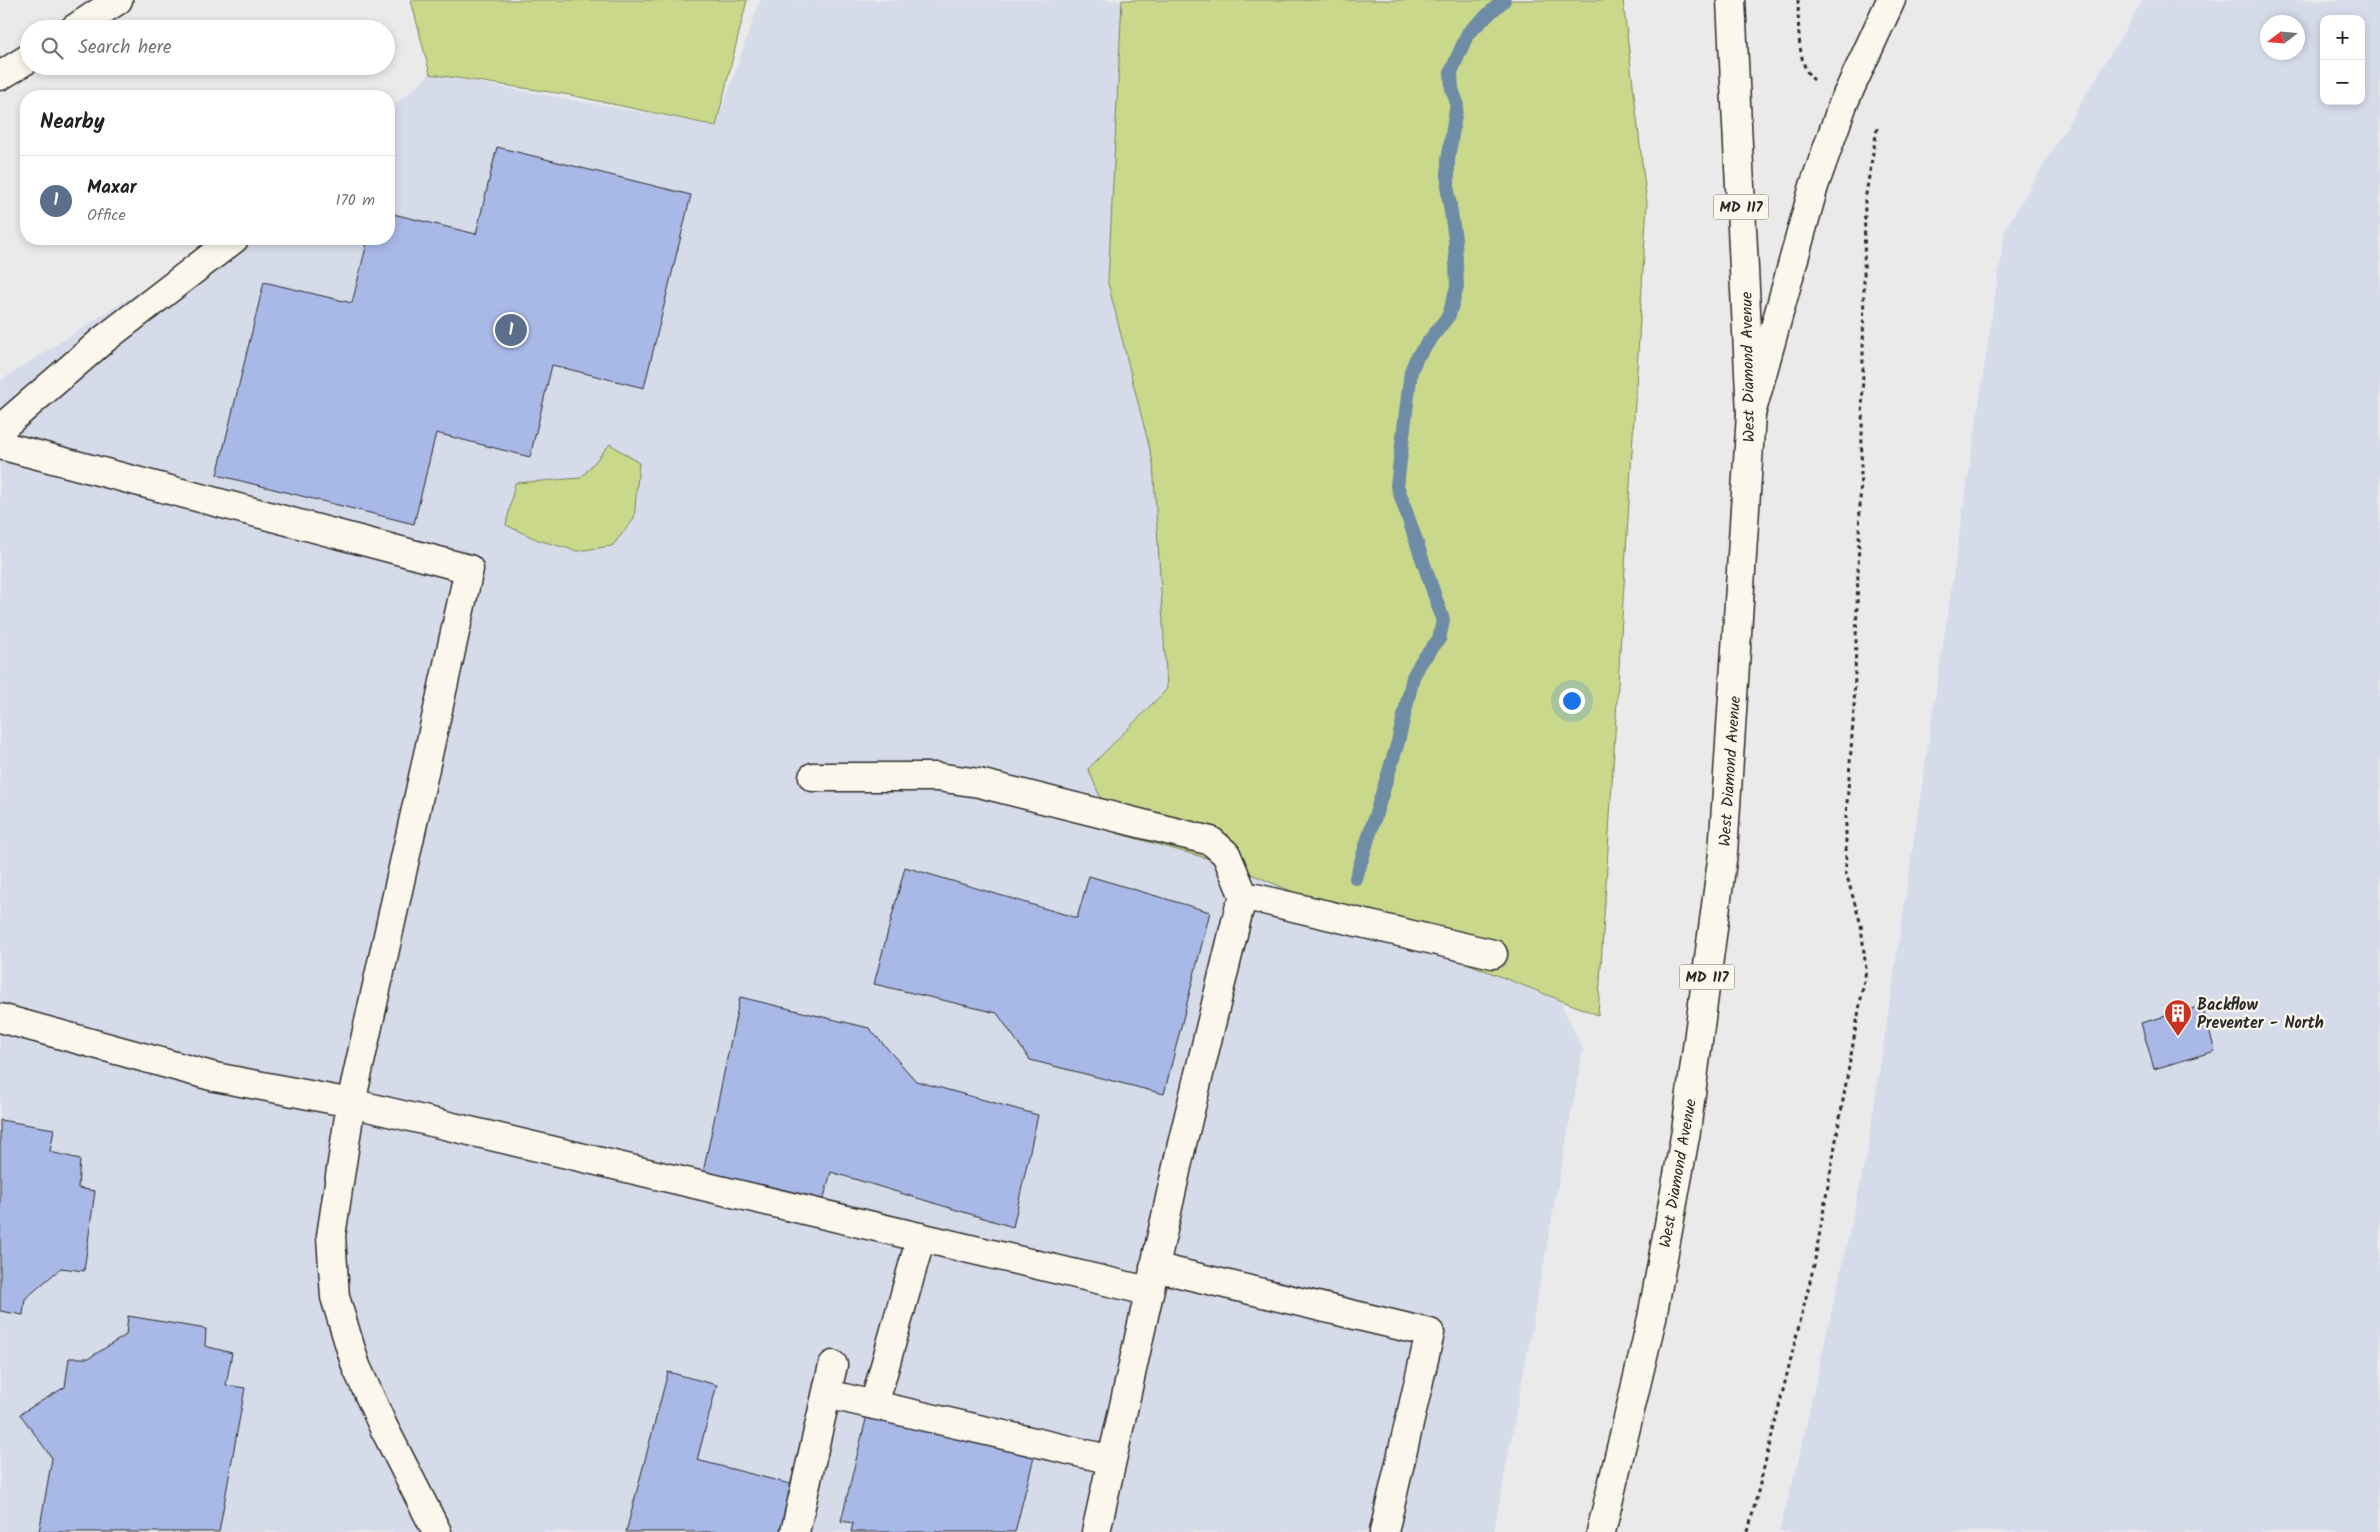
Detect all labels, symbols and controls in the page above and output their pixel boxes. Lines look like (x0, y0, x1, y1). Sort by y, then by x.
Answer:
north arrow (2260, 15, 2305, 60)
map controls (2320, 15, 2365, 105)
button: + (2320, 15, 2365, 60)
search box (20, 20, 395, 75)
text: Search here (78, 33, 172, 63)
icon: search (38, 34, 66, 62)
button: − (2320, 60, 2365, 105)
text: Nearby (40, 106, 105, 139)
text: Maxar (87, 173, 137, 203)
text: 1 (54, 188, 58, 213)
text: 170 m (335, 188, 375, 213)
road number: MD 117 (1714, 194, 1768, 220)
text: Office (87, 203, 126, 228)
street label: West Diamond Avenue (1735, 291, 1762, 443)
pin: 1 (495, 311, 527, 349)
your location (1559, 688, 1585, 714)
street label: West Diamond Avenue (1713, 695, 1748, 847)
road number: MD 117 (1680, 964, 1734, 990)
place label: Backflow Preventer - North (2197, 993, 2324, 1036)
building icon: Backflow Preventer - North (2163, 998, 2193, 1037)
street label: West Diamond Avenue (1653, 1097, 1704, 1250)

